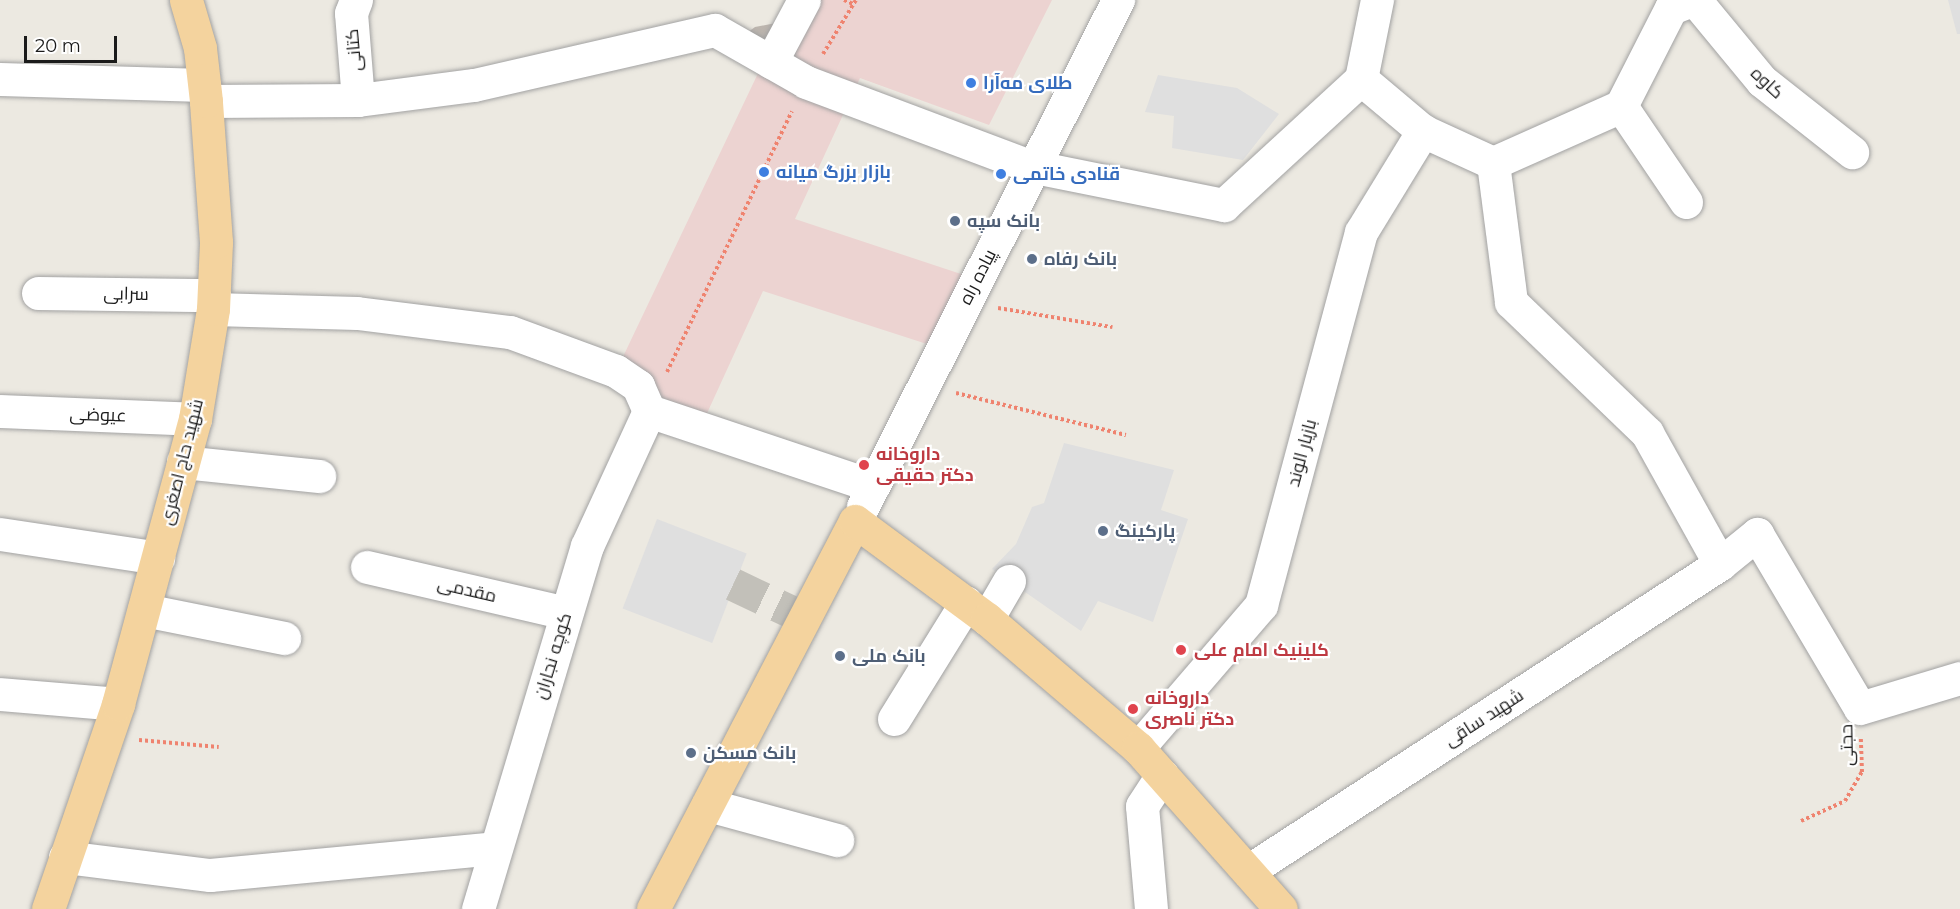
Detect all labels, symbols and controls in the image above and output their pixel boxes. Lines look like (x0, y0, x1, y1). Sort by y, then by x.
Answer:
scale bar (27, 24, 120, 62)
street label: کتانی (341, 28, 367, 72)
text: 20 m (35, 35, 81, 57)
street label: کاوه (1746, 63, 1788, 103)
place label: طلای مه‌آرا (983, 72, 1073, 94)
marker: طلای مه‌آرا (964, 76, 978, 90)
place label: بازار بزرگ میانه (776, 161, 891, 183)
place label: قنادی خاتمی (1013, 163, 1120, 185)
marker: بازار بزرگ میانه (757, 165, 771, 179)
marker: قنادی خاتمی (994, 167, 1008, 181)
place label: بانک سپه (967, 210, 1040, 232)
marker: بانک سپه (948, 214, 962, 228)
street label: پیاده راه (955, 246, 1001, 308)
place label: بانک رفاه (1044, 248, 1117, 270)
marker: بانک رفاه (1025, 252, 1039, 266)
street label: سرابی (103, 283, 149, 305)
street label: شهید حاج اصغری (156, 397, 208, 527)
street label: عیوضی (69, 403, 127, 427)
street label: بازیار الوند (1283, 417, 1321, 489)
place label: داروخانه دکتر حقیقی (876, 444, 974, 486)
marker: داروخانه دکتر حقیقی (857, 458, 871, 472)
place label: پارکینگ (1115, 520, 1175, 542)
marker: پارکینگ (1096, 524, 1110, 538)
street label: مقدمی (435, 573, 499, 607)
street label: کوچه نجاران (530, 610, 576, 702)
place label: کلینیک امام علی (1194, 639, 1329, 661)
marker: کلینیک امام علی (1172, 641, 1190, 659)
place label: بانک ملی (852, 645, 926, 667)
marker: بانک ملی (833, 649, 847, 663)
street label: شهید ساقی (1440, 684, 1528, 752)
place label: داروخانه دکتر ناصری (1145, 688, 1234, 730)
marker: داروخانه دکتر ناصری (1126, 702, 1140, 716)
street label: حجتی (1836, 724, 1858, 766)
place label: بانک مسکن (703, 742, 796, 764)
marker: بانک مسکن (684, 746, 698, 760)

